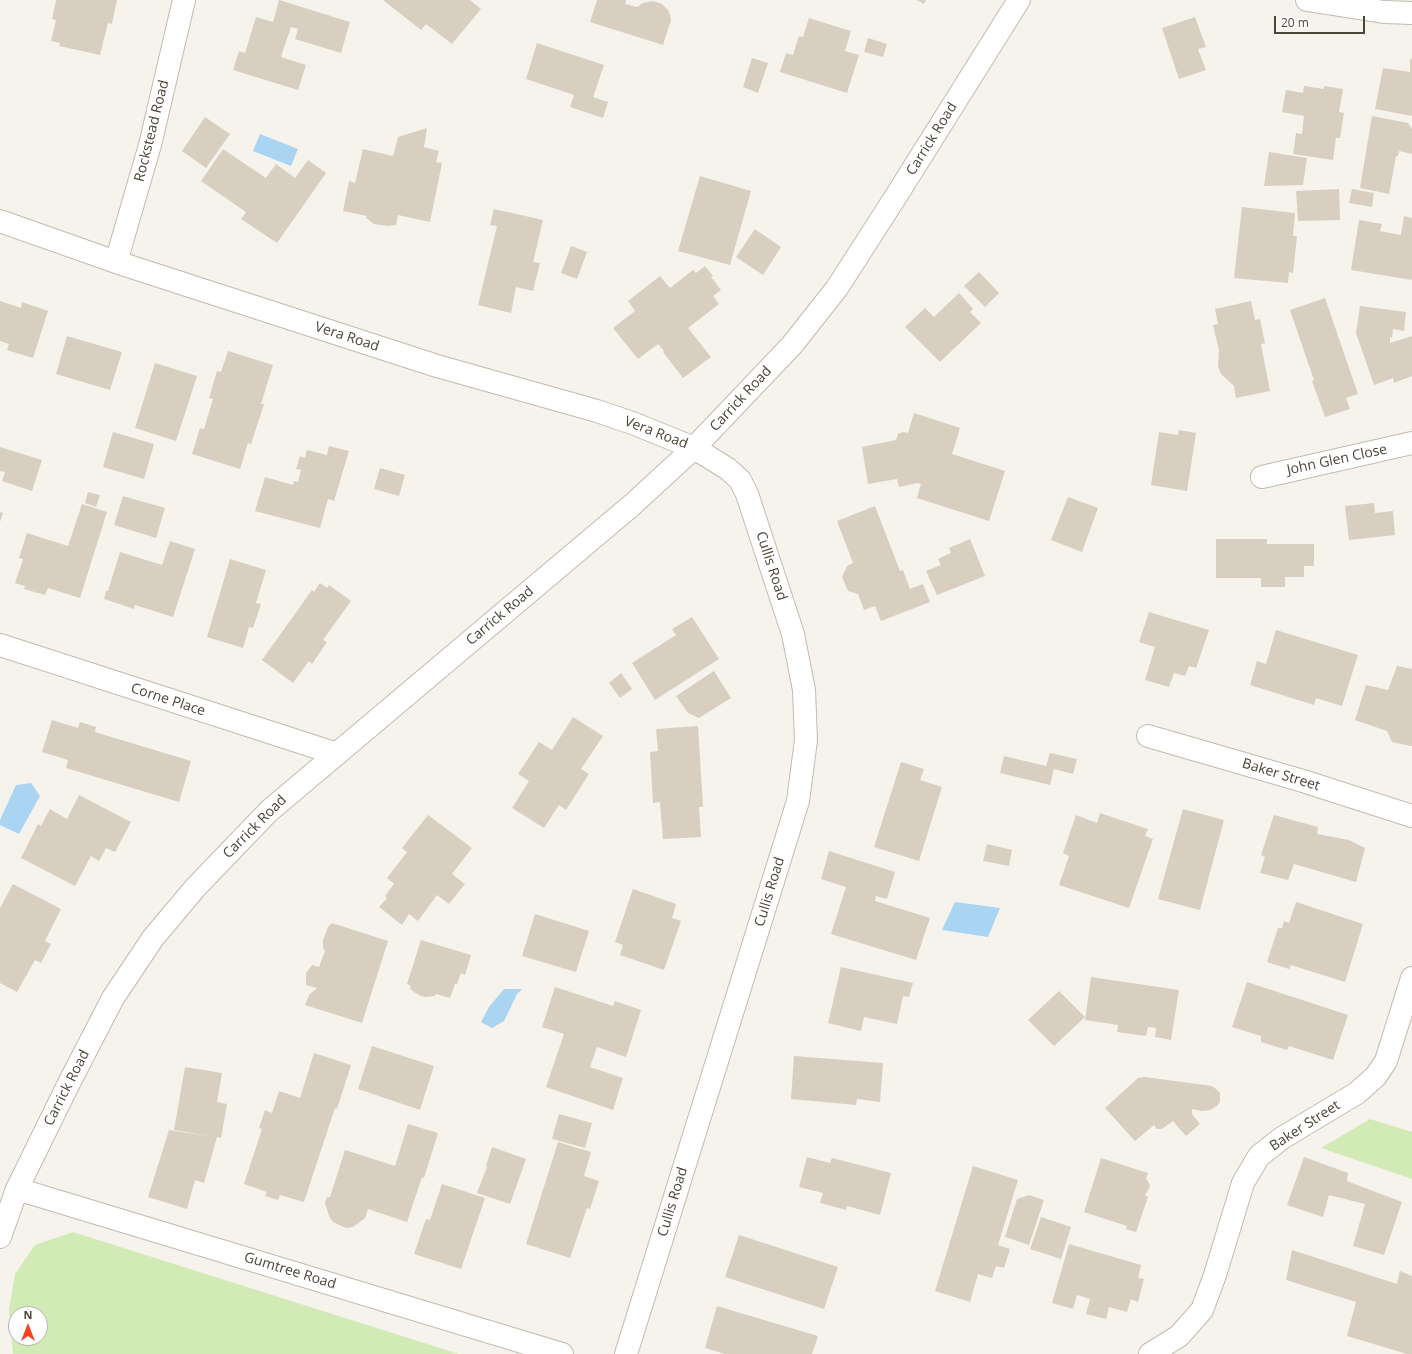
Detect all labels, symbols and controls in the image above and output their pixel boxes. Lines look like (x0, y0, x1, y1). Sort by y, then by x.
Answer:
scale bar (1276, 8, 1367, 34)
text: 20 m (1281, 14, 1309, 31)
street label: Rockstead Road (131, 78, 173, 184)
street label: Carrick Road (903, 99, 961, 179)
street label: Vera Road (313, 319, 381, 355)
street label: Carrick Road (707, 363, 775, 435)
street label: Vera Road (622, 413, 690, 453)
street label: John Glen Close (1285, 441, 1389, 479)
street label: Cullis Road (752, 529, 790, 603)
street label: Carrick Road (463, 583, 537, 649)
street label: Corne Place (129, 680, 207, 720)
street label: Baker Street (1240, 755, 1322, 795)
street label: Carrick Road (220, 792, 290, 862)
street label: Cullis Road (751, 855, 789, 929)
street label: Carrick Road (41, 1047, 93, 1129)
street label: Baker Street (1267, 1097, 1343, 1155)
street label: Cullis Road (654, 1165, 692, 1239)
street label: Gumtree Road (242, 1249, 338, 1293)
north arrow (8, 1306, 48, 1346)
text: N (24, 1307, 32, 1322)

